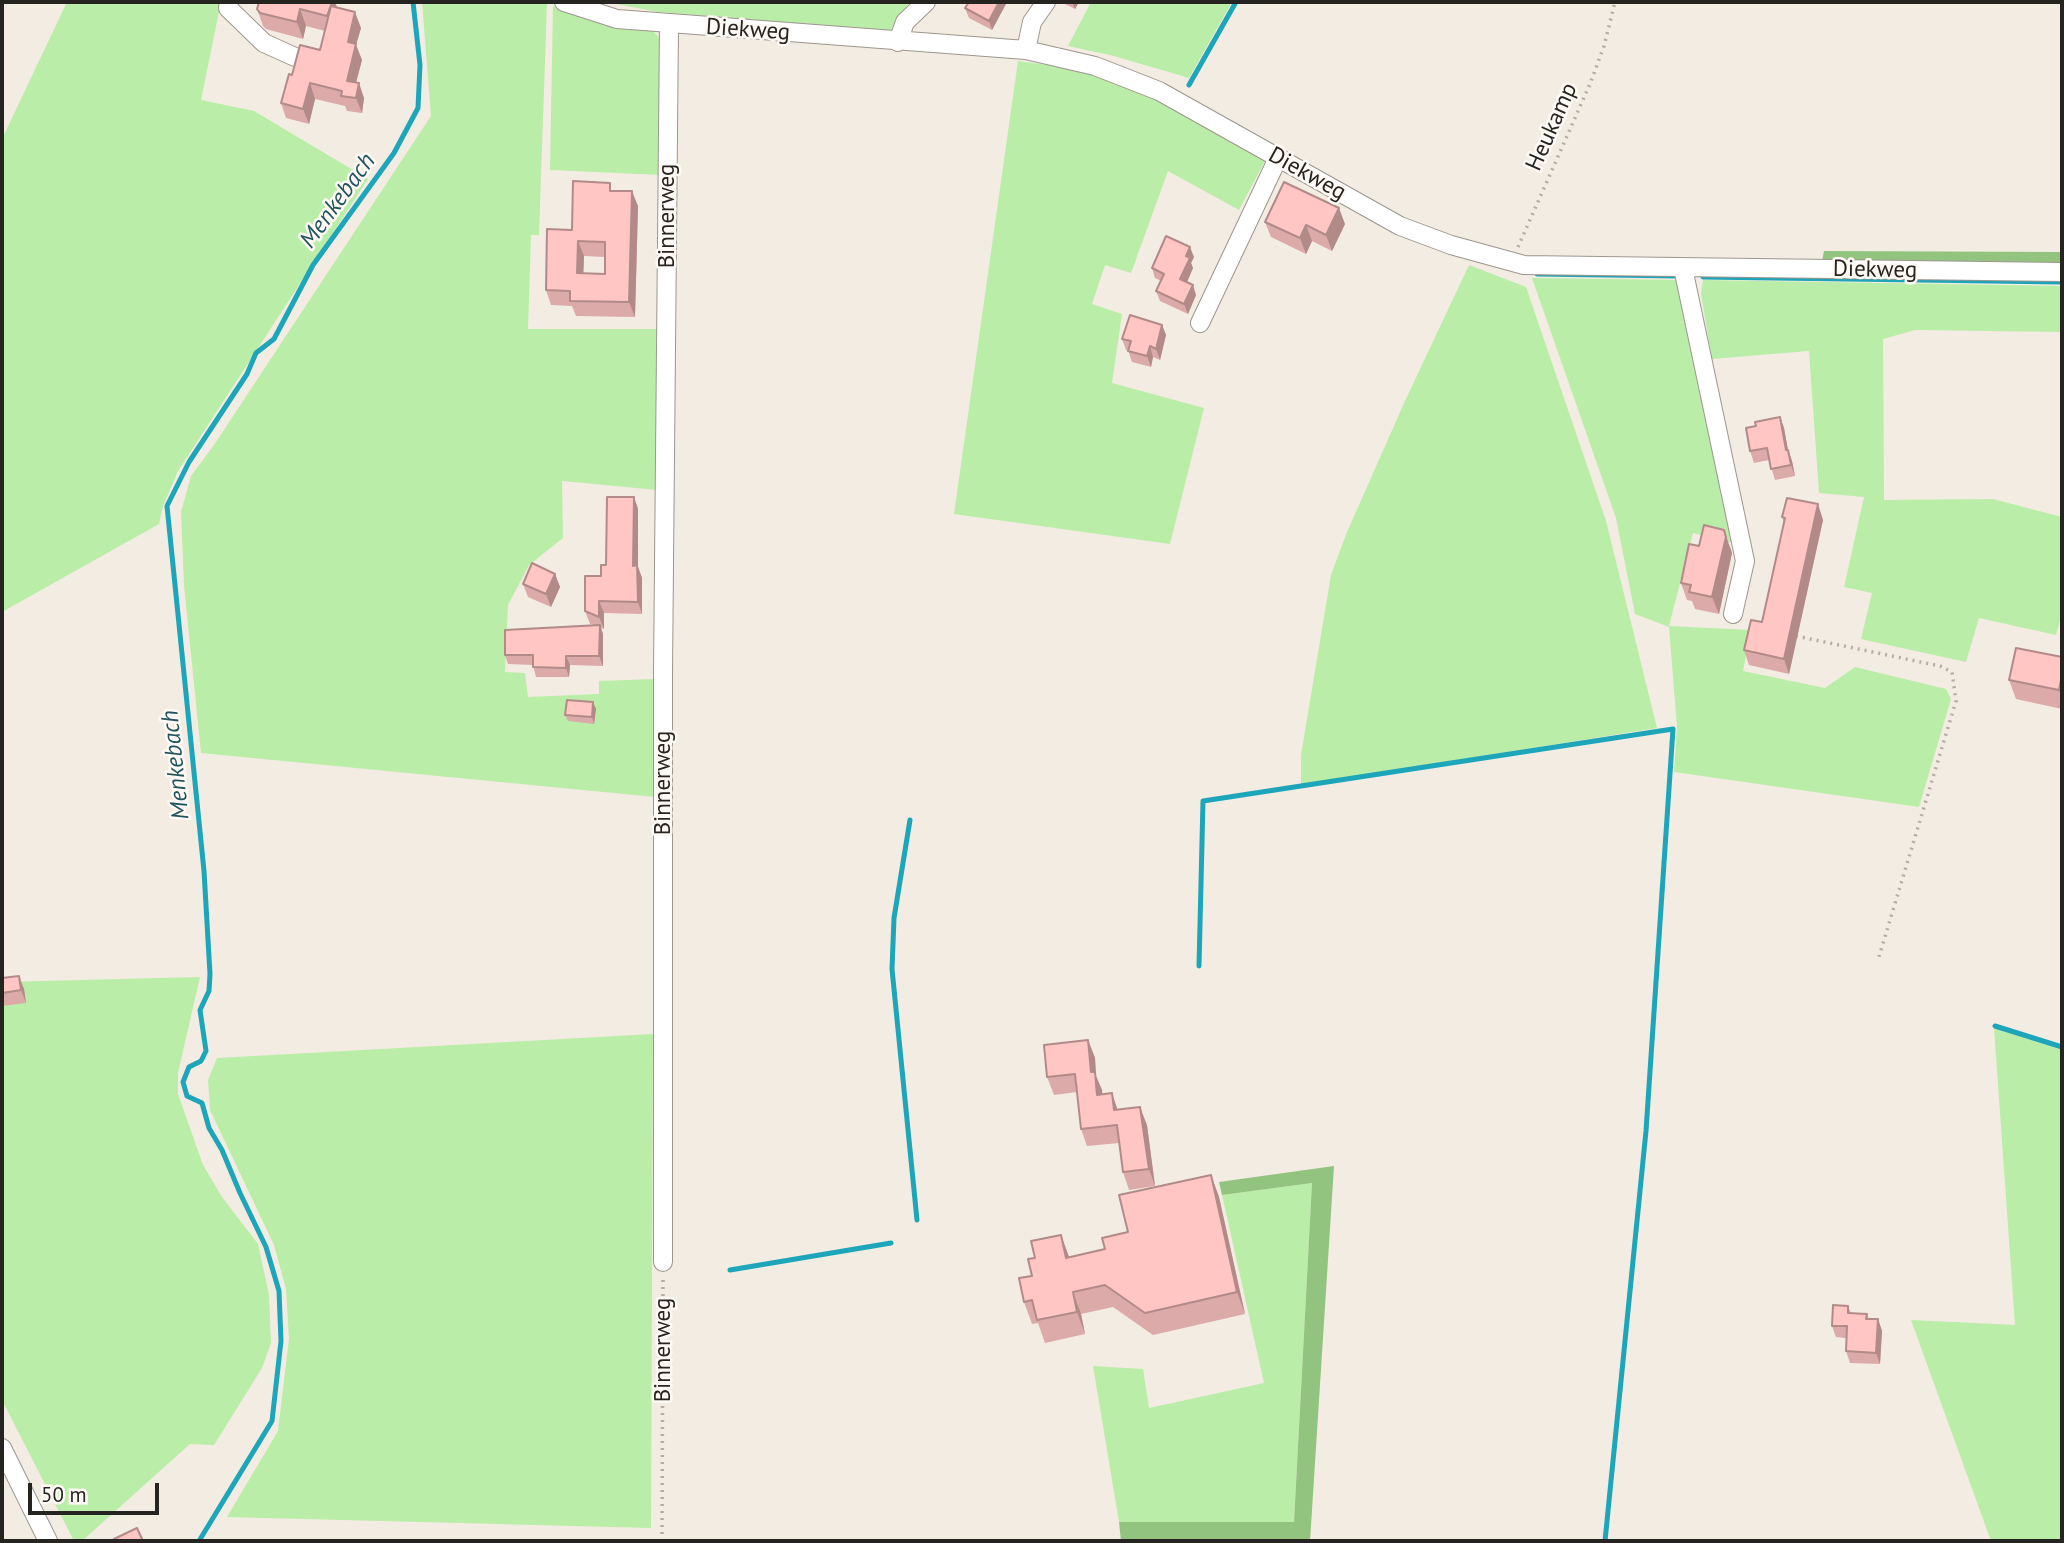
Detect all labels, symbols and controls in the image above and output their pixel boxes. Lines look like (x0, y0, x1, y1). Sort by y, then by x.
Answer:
street label: Diekweg (705, 13, 791, 47)
street label: Heukamp (1520, 79, 1584, 175)
street label: Diekweg (1263, 141, 1351, 207)
water label: Menkebach (294, 148, 382, 254)
street label: Binnerweg (653, 164, 681, 268)
street label: Diekweg (1833, 255, 1917, 285)
water label: Menkebach (156, 709, 196, 821)
street label: Binnerweg (649, 731, 677, 835)
street label: Binnerweg (649, 1298, 677, 1402)
scale bar (32, 1470, 163, 1514)
text: 50 m (41, 1481, 87, 1508)

